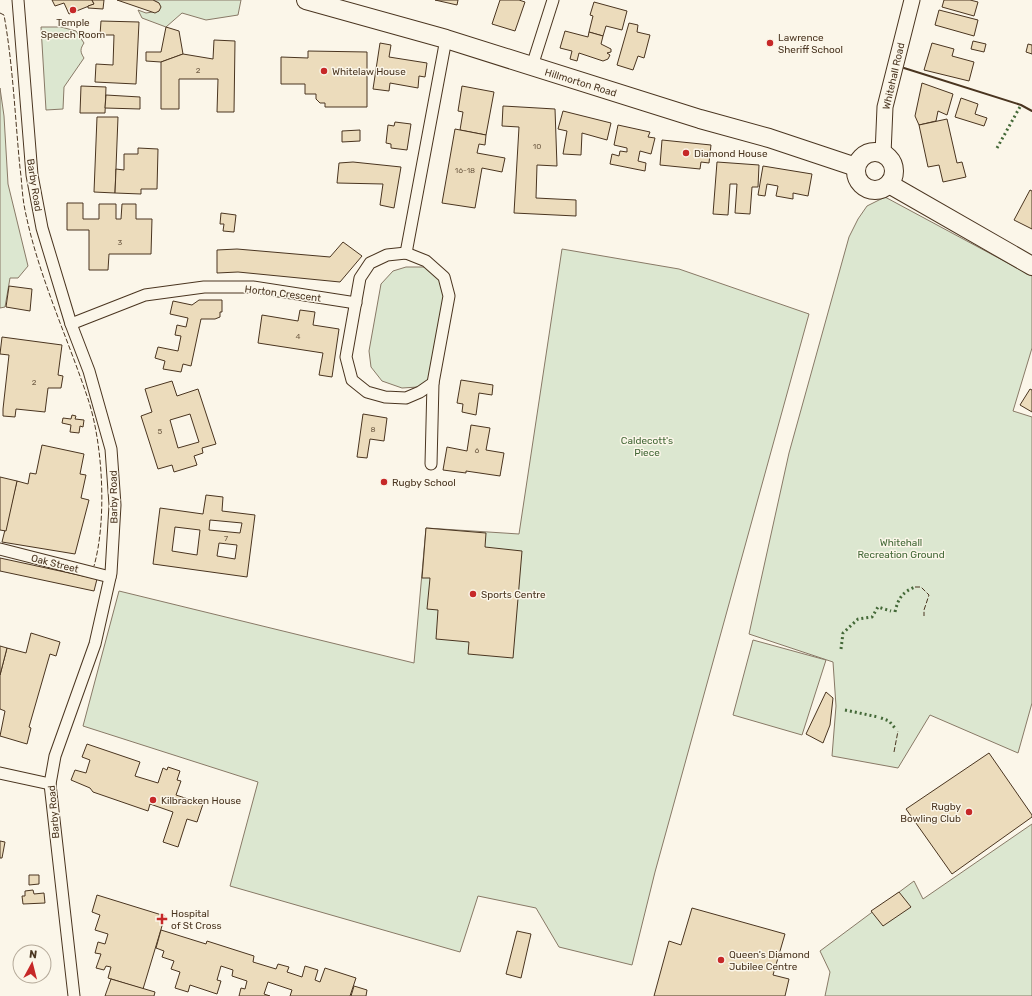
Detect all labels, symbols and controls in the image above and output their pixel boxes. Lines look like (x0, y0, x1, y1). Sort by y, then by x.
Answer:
marker: Temple Speech Room (68, 5, 78, 15)
place label: Temple Speech Room (41, 17, 105, 41)
place label: Lawrence Sheriff School (778, 32, 843, 56)
marker: Lawrence Sheriff School (765, 38, 775, 48)
street label: Whitehall Road (880, 41, 908, 111)
house number: 2 (196, 66, 201, 75)
marker: Whitelaw House (319, 66, 329, 76)
place label: Whitelaw House (332, 66, 406, 78)
street label: Hillmorton Road (543, 66, 618, 100)
house number: 10 (533, 142, 541, 151)
marker: Diamond House (681, 148, 691, 158)
place label: Diamond House (694, 148, 768, 160)
street label: Barby Road (24, 158, 44, 212)
house number: 16-18 (455, 166, 475, 175)
house number: 3 (118, 238, 123, 247)
street label: Horton Crescent (244, 283, 322, 305)
house number: 4 (296, 332, 301, 341)
house number: 2 (32, 378, 37, 387)
house number: 8 (370, 425, 376, 434)
house number: 5 (158, 427, 163, 436)
park label: Caldecott's Piece (621, 435, 673, 459)
house number: 6 (475, 446, 480, 455)
street label: Barby Road (108, 470, 120, 524)
marker: Rugby School (379, 477, 389, 487)
place label: Rugby School (392, 477, 456, 489)
house number: 7 (224, 534, 228, 543)
park label: Whitehall Recreation Ground (857, 537, 945, 561)
street label: Oak Street (30, 552, 80, 576)
marker: Sports Centre (468, 589, 478, 599)
place label: Sports Centre (481, 589, 546, 601)
street label: Barby Road (46, 785, 62, 839)
marker: Kilbracken House (148, 795, 158, 805)
place label: Kilbracken House (161, 795, 242, 807)
place label: Rugby Bowling Club (900, 801, 961, 825)
marker: Rugby Bowling Club (964, 807, 974, 817)
place label: Hospital of St Cross (171, 908, 222, 932)
marker: Hospital of St Cross (156, 913, 168, 925)
north arrow (12, 944, 52, 984)
text: N (28, 948, 38, 962)
place label: Queen's Diamond Jubilee Centre (729, 949, 810, 973)
marker: Queen's Diamond Jubilee Centre (716, 955, 726, 965)

